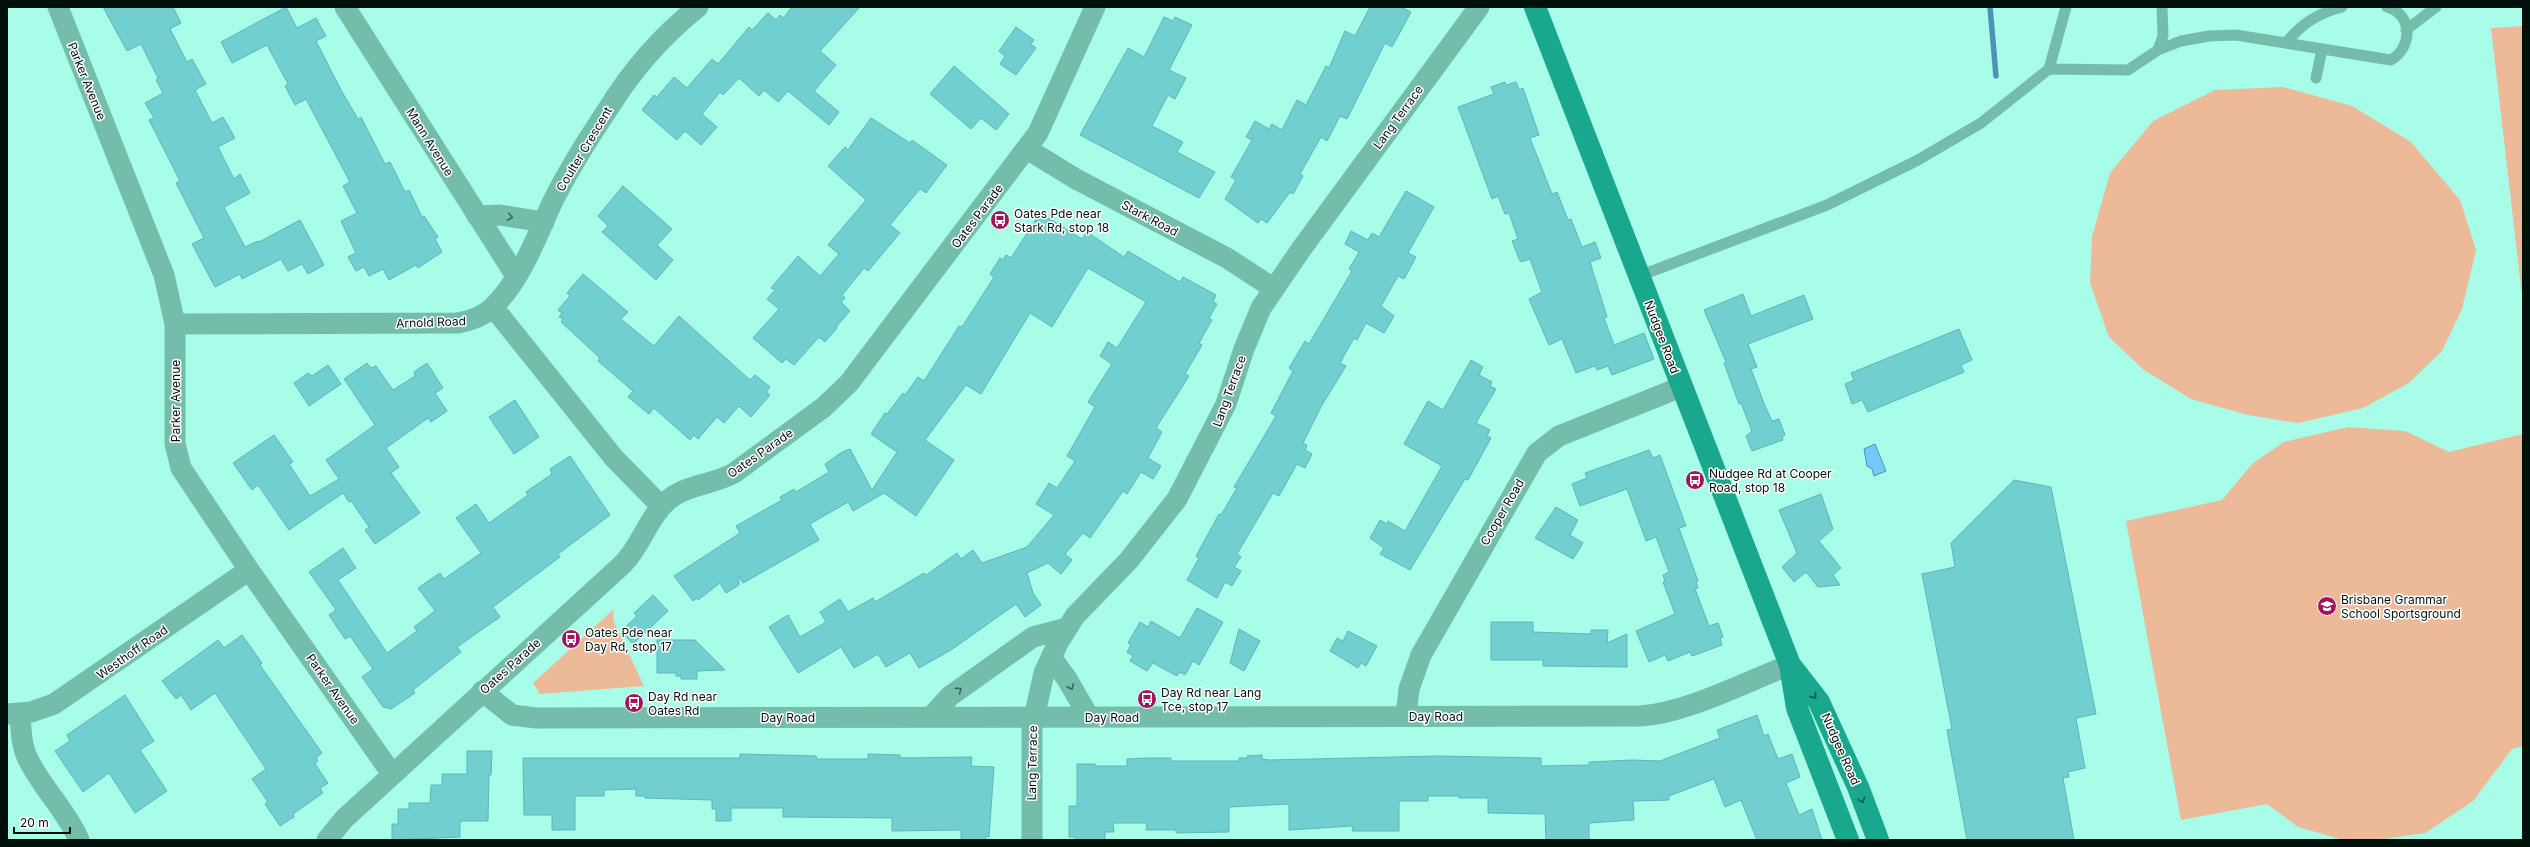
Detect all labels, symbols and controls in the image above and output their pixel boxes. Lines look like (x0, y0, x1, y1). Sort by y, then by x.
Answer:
street label: Parker Avenue (65, 40, 109, 122)
street label: Lang Terrace (1370, 82, 1426, 152)
street label: Coulter Crescent (553, 104, 615, 194)
street label: Mann Avenue (403, 105, 457, 179)
street label: Oates Parade (948, 181, 1006, 251)
street label: Stark Road (1119, 197, 1181, 239)
place label: Oates Pde near Stark Rd, stop 18 (1014, 206, 1109, 235)
bus stop icon: Oates Pde near Stark Rd, stop 18 (989, 209, 1011, 231)
one-way arrow (507, 212, 514, 220)
street label: Nudgee Road (1641, 298, 1683, 376)
street label: Arnold Road (396, 313, 466, 331)
street label: Lang Terrace (1209, 353, 1249, 429)
street label: Parker Avenue (168, 360, 183, 442)
street label: Oates Parade (724, 425, 796, 481)
place label: Nudgee Rd at Cooper Road, stop 18 (1709, 466, 1832, 495)
bus stop icon: Nudgee Rd at Cooper Road, stop 18 (1684, 469, 1706, 491)
street label: Cooper Road (1477, 476, 1527, 548)
place label: Brisbane Grammar School Sportsground (2341, 592, 2461, 621)
school or university icon: Brisbane Grammar School Sportsground (2316, 595, 2338, 617)
street label: Westhoff Road (93, 622, 171, 682)
place label: Oates Pde near Day Rd, stop 17 (585, 625, 673, 654)
bus stop icon: Oates Pde near Day Rd, stop 17 (560, 628, 582, 650)
street label: Oates Parade (477, 635, 543, 697)
street label: Parker Avenue (303, 651, 363, 727)
one-way arrow (1066, 682, 1074, 690)
place label: Day Rd near Lang Tce, stop 17 (1161, 685, 1261, 714)
one-way arrow (954, 687, 961, 694)
bus stop icon: Day Rd near Lang Tce, stop 17 (1136, 688, 1158, 710)
place label: Day Rd near Oates Rd (648, 689, 718, 718)
one-way arrow (1810, 691, 1817, 698)
bus stop icon: Day Rd near Oates Rd (623, 692, 645, 714)
street label: Day Road (1409, 709, 1463, 724)
street label: Day Road (761, 710, 815, 725)
street label: Day Road (1085, 710, 1139, 725)
street label: Nudgee Road (1818, 711, 1864, 787)
street label: Lang Terrace (1024, 725, 1040, 801)
one-way arrow (1858, 796, 1866, 803)
scale bar (14, 809, 70, 835)
text: 20 m (20, 815, 49, 830)

